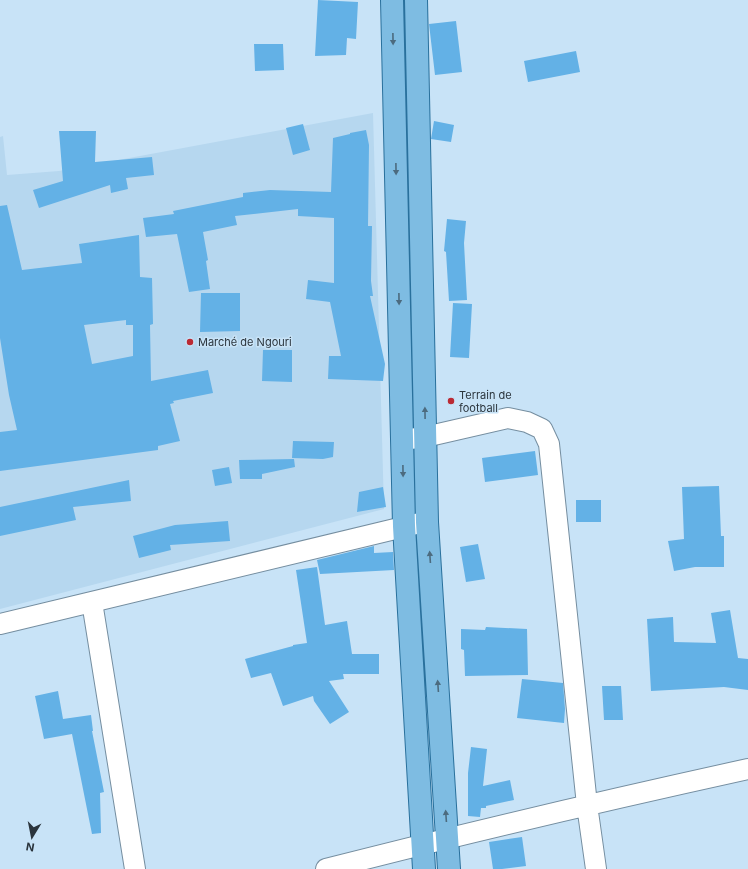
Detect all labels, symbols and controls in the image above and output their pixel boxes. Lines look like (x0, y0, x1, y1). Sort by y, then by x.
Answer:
one-way arrow (390, 33, 396, 46)
one-way arrow (393, 163, 399, 176)
one-way arrow (396, 293, 402, 306)
place label: Marché de Ngouri (198, 335, 292, 349)
marker: Marché de Ngouri (185, 337, 195, 347)
place label: Terrain de football (459, 388, 512, 415)
marker: Terrain de football (446, 396, 456, 406)
one-way arrow (422, 406, 428, 419)
one-way arrow (400, 465, 406, 478)
one-way arrow (426, 551, 433, 563)
one-way arrow (434, 680, 441, 692)
one-way arrow (443, 809, 449, 822)
north arrow (12, 817, 52, 857)
text: N (25, 839, 36, 854)

